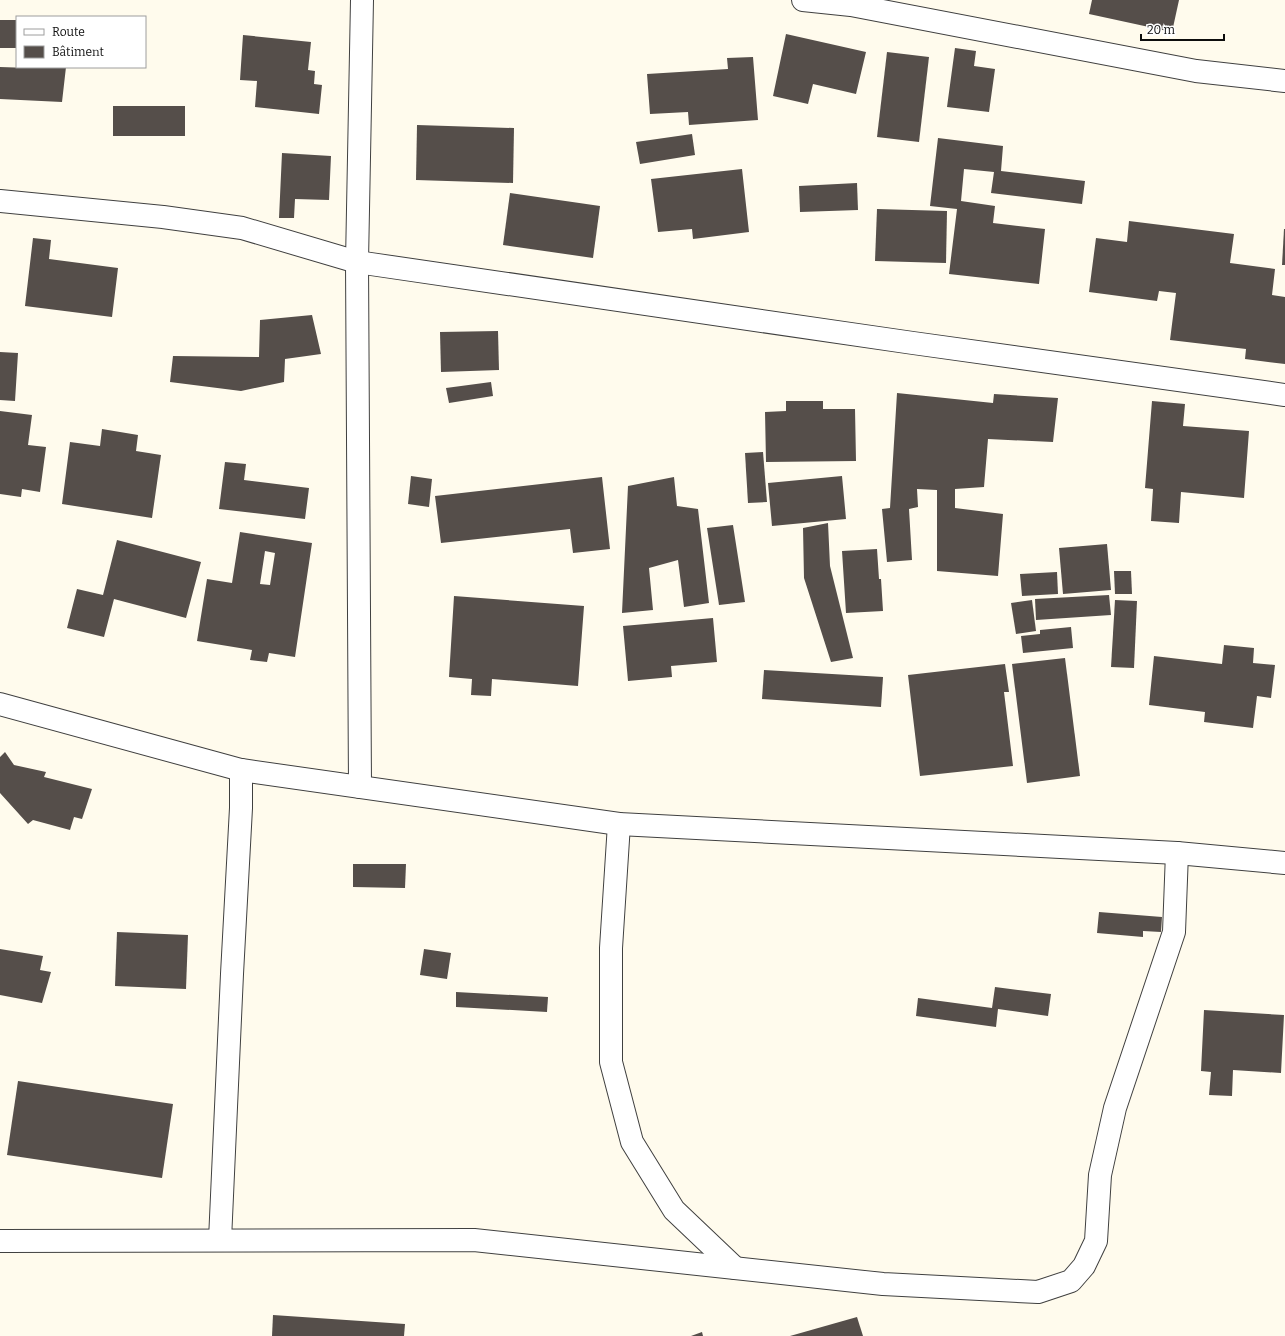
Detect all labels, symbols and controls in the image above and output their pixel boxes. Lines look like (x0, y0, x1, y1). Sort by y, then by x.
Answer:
legend (16, 16, 146, 68)
scale bar (1141, 16, 1224, 42)
text: 20 m (1147, 23, 1176, 37)
text: Route (52, 25, 85, 39)
text: Bâtiment (52, 45, 105, 59)

